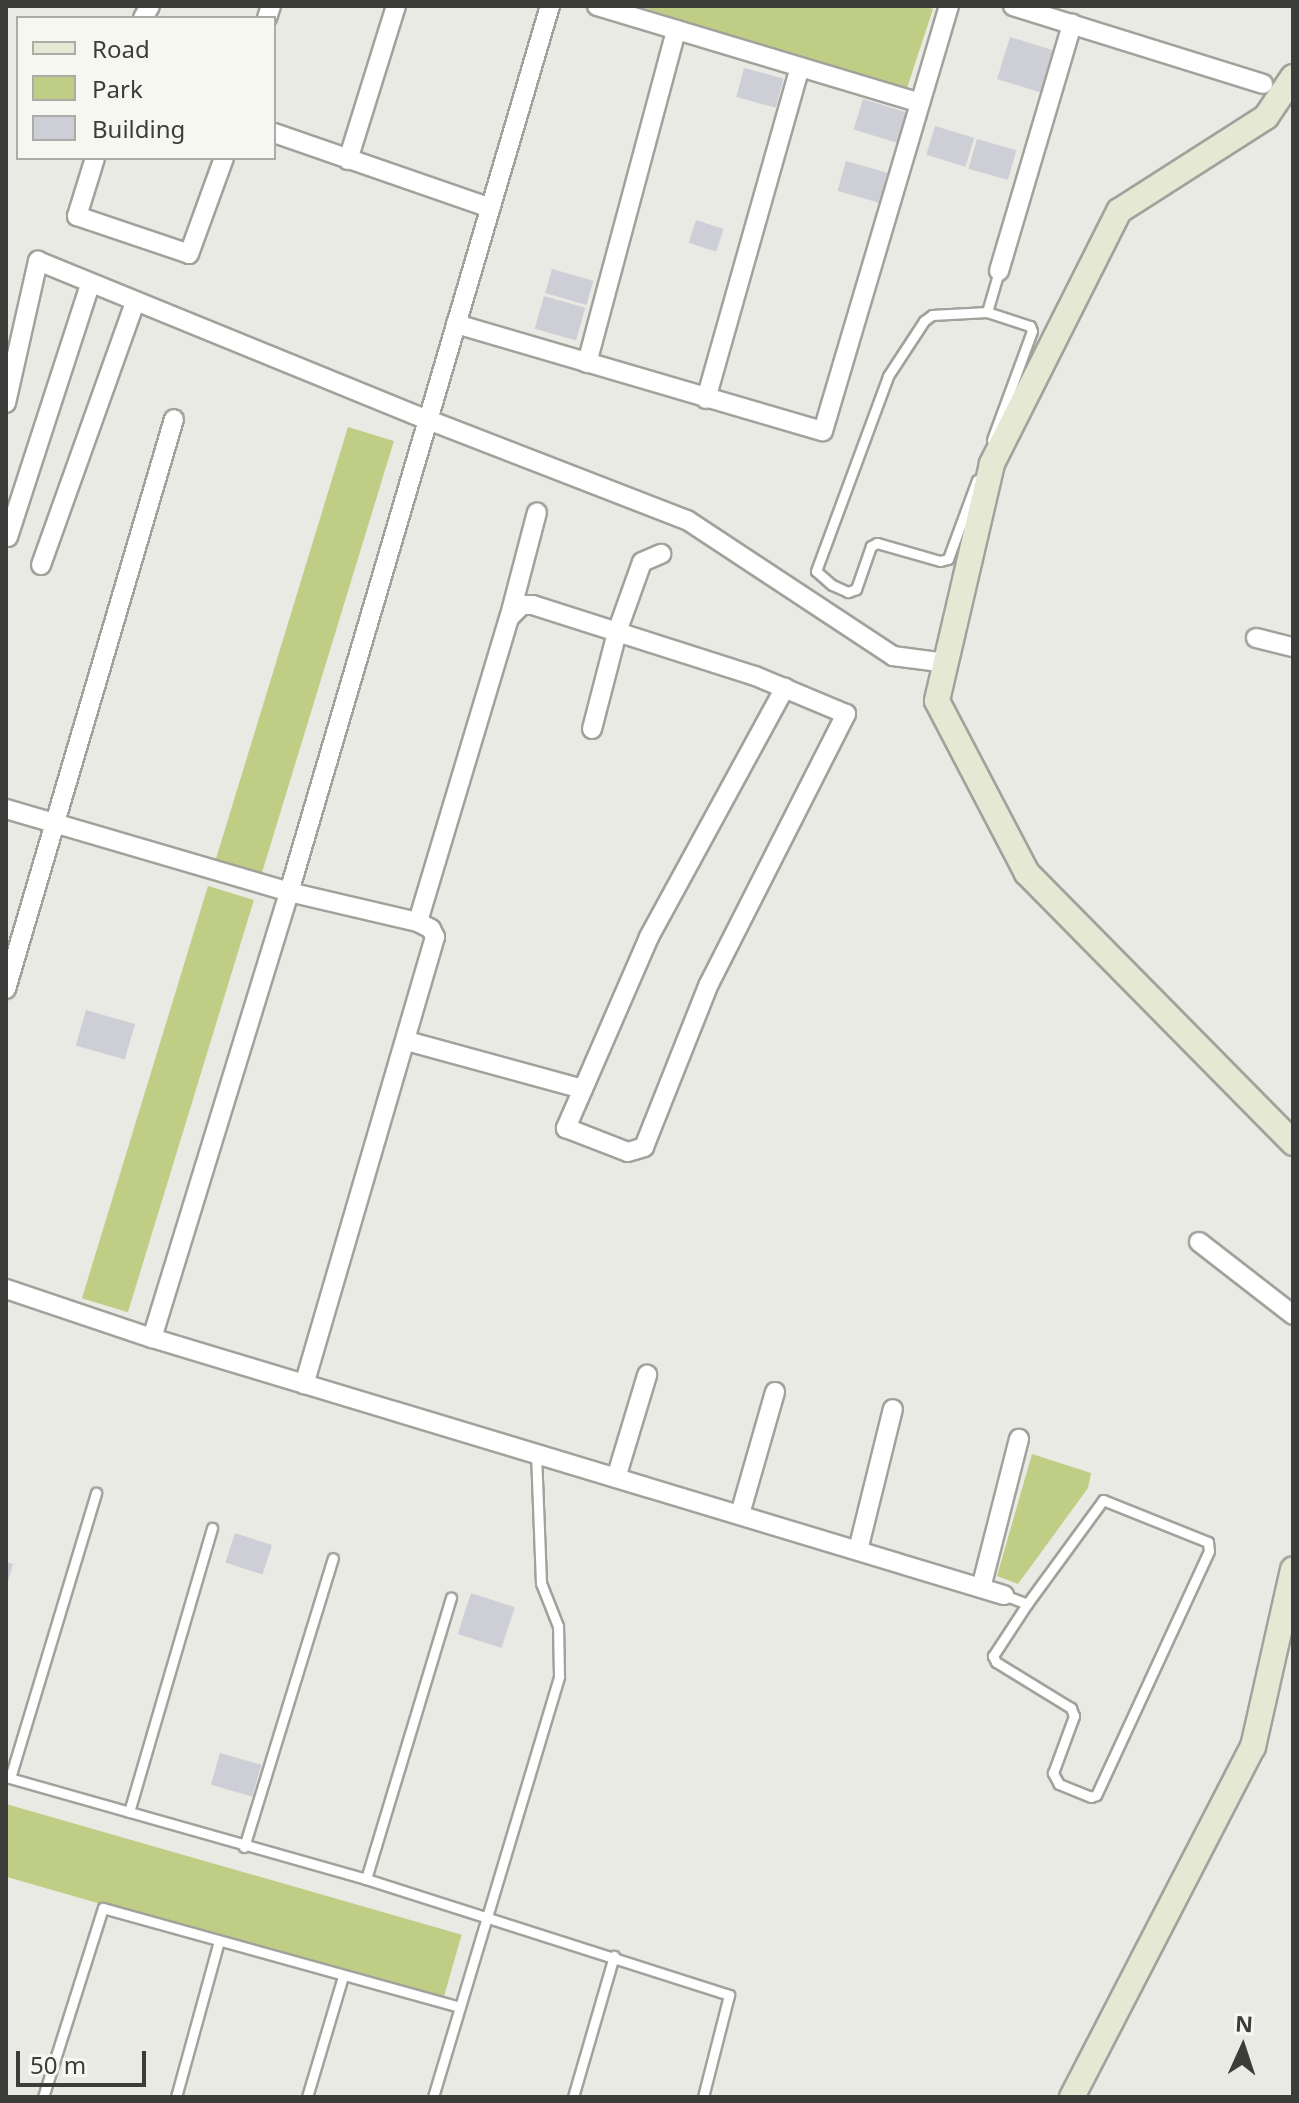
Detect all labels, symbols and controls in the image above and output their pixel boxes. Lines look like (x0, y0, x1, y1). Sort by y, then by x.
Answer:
legend (16, 16, 276, 160)
text: Road (92, 32, 150, 65)
text: Park (92, 72, 143, 105)
text: Building (92, 112, 185, 145)
north arrow (1203, 2007, 1283, 2087)
text: N (1235, 2008, 1254, 2038)
scale bar (20, 2035, 150, 2085)
text: 50 m (30, 2048, 86, 2081)

